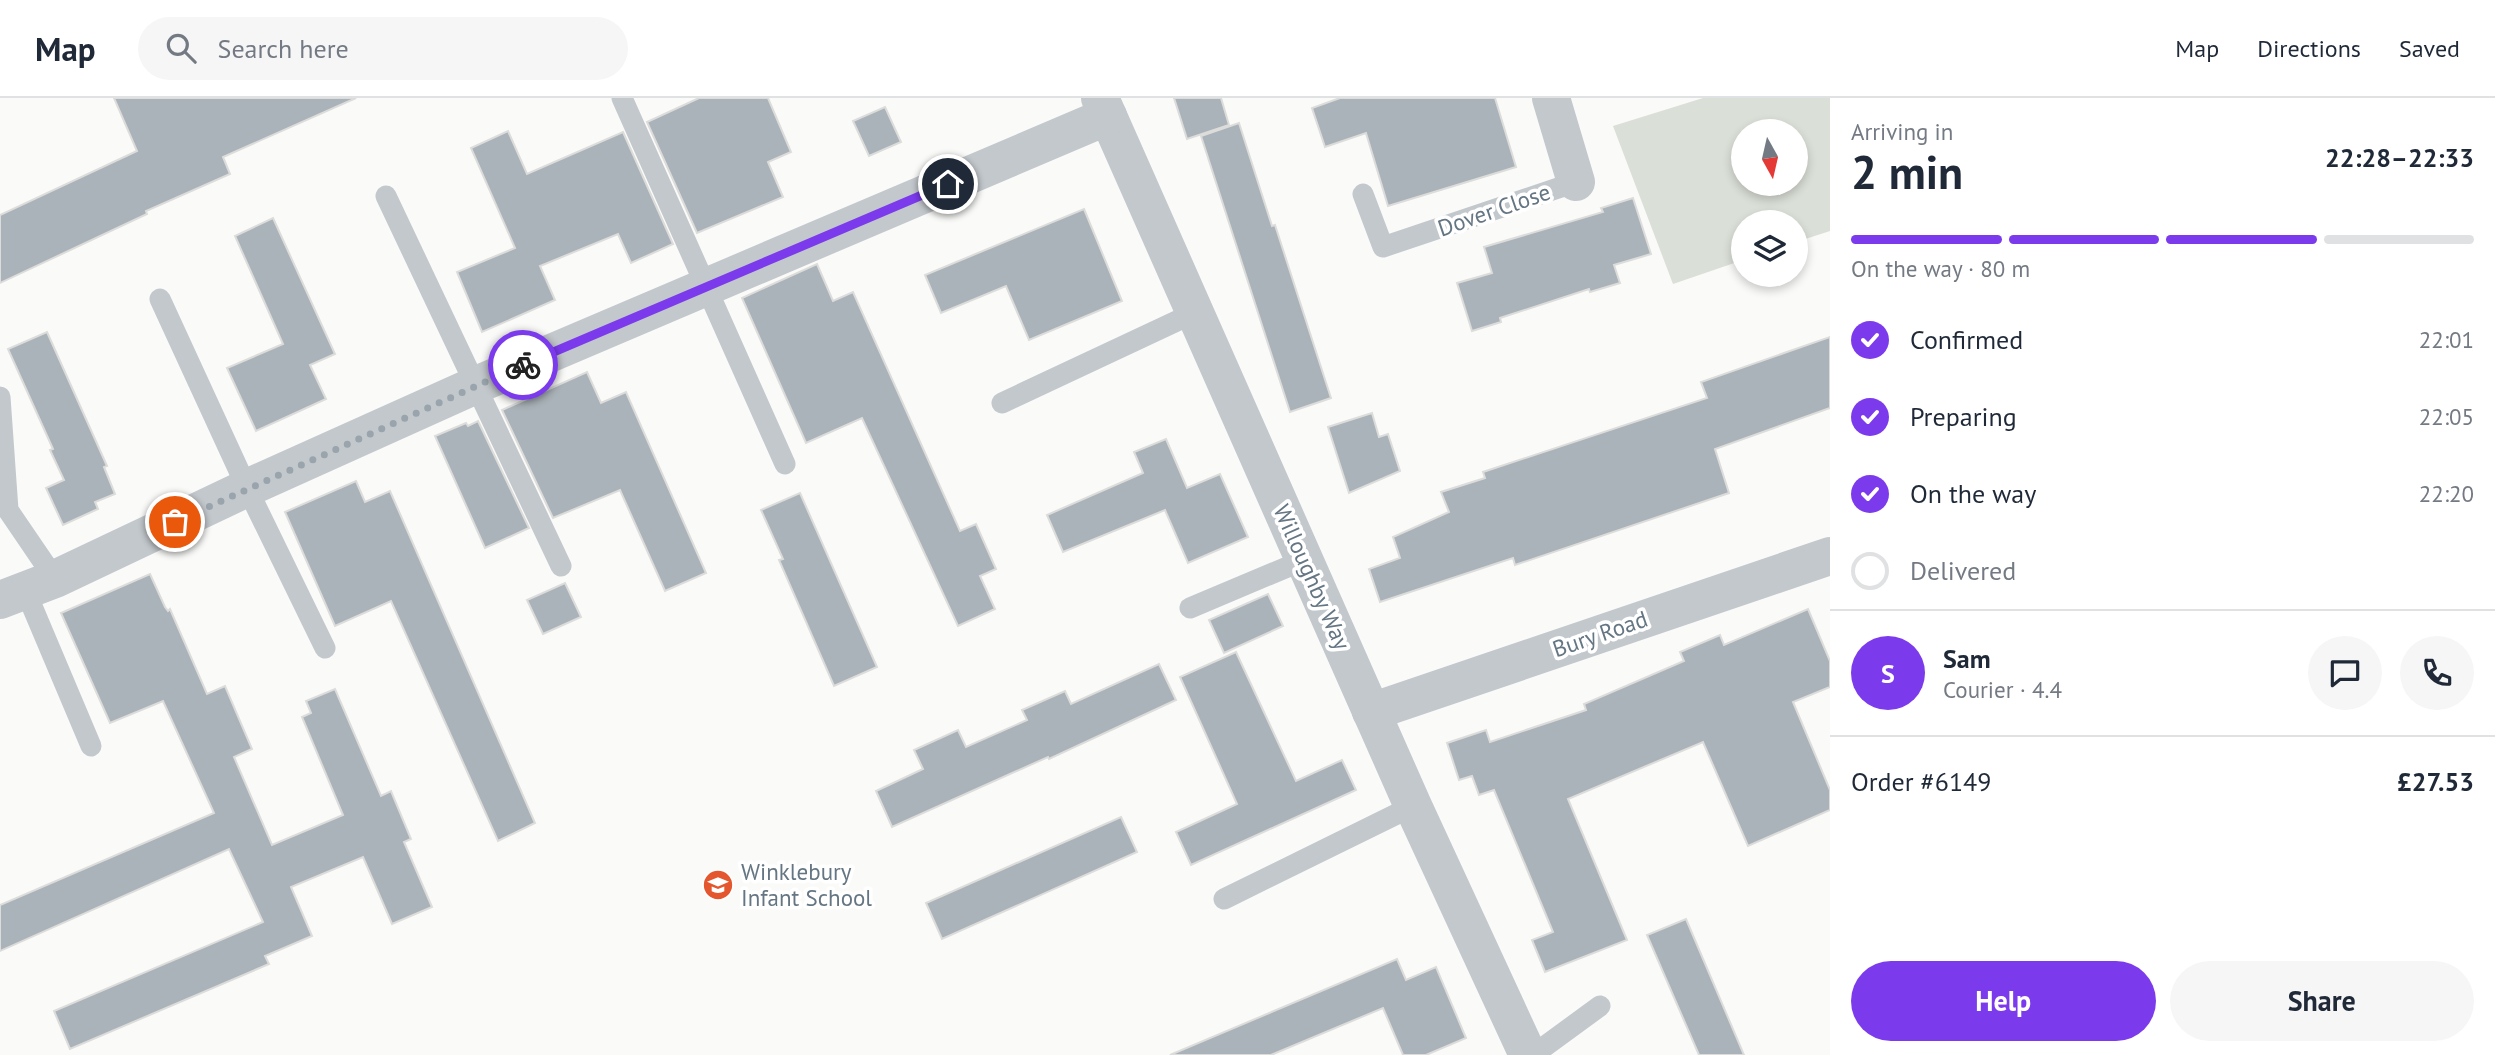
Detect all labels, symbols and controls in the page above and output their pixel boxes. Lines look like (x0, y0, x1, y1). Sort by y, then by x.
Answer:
search box (138, 17, 628, 80)
text: Map (35, 27, 96, 70)
icon: search (162, 29, 200, 67)
text: Search here (218, 32, 349, 65)
text: Map (2175, 33, 2219, 64)
text: Directions (2257, 33, 2361, 64)
text: Saved (2399, 33, 2460, 64)
text: Arriving in (1851, 117, 1953, 146)
north arrow (1731, 119, 1808, 196)
map controls (1731, 119, 1808, 287)
text: 22:28–22:33 (2325, 141, 2474, 174)
text: 2 min (1851, 142, 1963, 202)
pin (918, 154, 978, 214)
icon: home (929, 165, 967, 203)
street label: Dover Close (1434, 177, 1554, 242)
button: layers (1731, 210, 1808, 287)
text: On the way · 80 m (1851, 254, 2030, 283)
icon: check (1851, 321, 1889, 359)
text: Confirmed (1910, 323, 2023, 356)
text: 22:01 (2419, 325, 2474, 354)
courier (488, 330, 558, 400)
icon: bike (504, 346, 542, 384)
icon: check (1851, 398, 1889, 436)
text: Preparing (1910, 400, 2017, 433)
text: 22:05 (2419, 402, 2474, 431)
icon: check (1851, 475, 1889, 513)
text: On the way (1910, 477, 2036, 510)
text: 22:20 (2419, 479, 2474, 508)
pin (145, 492, 205, 552)
street label: Willoughby Way (1267, 500, 1358, 654)
icon: bag (156, 503, 194, 541)
text: Delivered (1910, 554, 2016, 587)
street label: Bury Road (1549, 604, 1651, 663)
button: chat (2308, 636, 2382, 710)
button: phone (2400, 636, 2474, 710)
text: Sam (1943, 642, 1991, 675)
text: S (1881, 657, 1895, 690)
text: Courier · 4.4 (1943, 675, 2062, 704)
text: Order #6149 (1851, 765, 1991, 798)
text: £27.53 (2397, 765, 2474, 798)
place label: Winklebury Infant School (741, 857, 872, 912)
school or university icon: Winklebury Infant School (701, 868, 735, 902)
button: Help (1851, 961, 2156, 1041)
button: Share (2170, 961, 2474, 1041)

